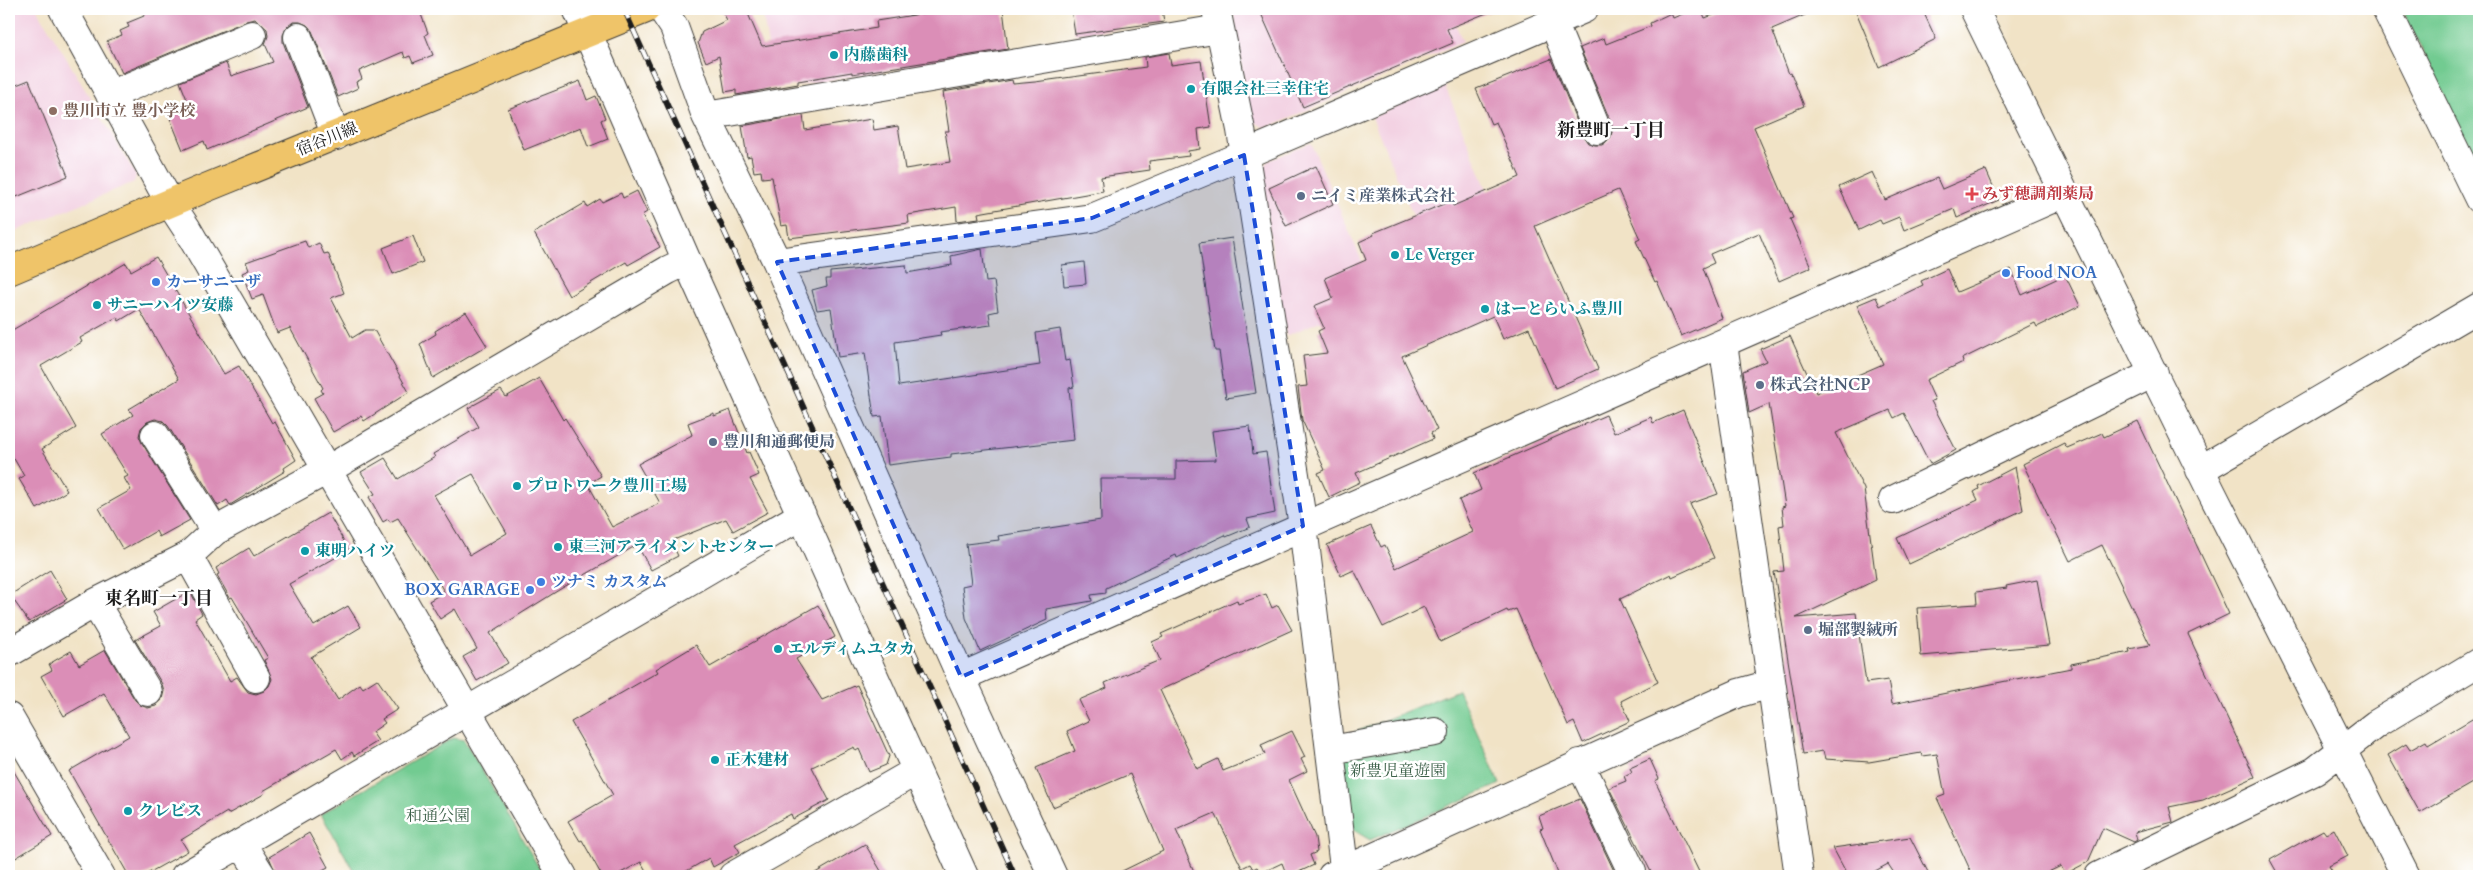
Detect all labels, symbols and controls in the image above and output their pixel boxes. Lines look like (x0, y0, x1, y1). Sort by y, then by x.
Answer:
place label: 内藤歯科 (844, 44, 909, 66)
marker: 内藤歯科 (828, 49, 840, 61)
place label: 有限会社三幸住宅 (1201, 78, 1329, 100)
marker: 有限会社三幸住宅 (1185, 83, 1197, 95)
place label: 豊川市立 豊小学校 (63, 100, 196, 122)
marker: 豊川市立 豊小学校 (47, 105, 59, 117)
street label: 宿谷川線 (293, 117, 361, 161)
district label: 新豊町一丁目 (1557, 118, 1665, 143)
place label: みず穂調剤薬局 (1982, 183, 2094, 205)
place label: ニイミ産業株式会社 (1311, 185, 1455, 207)
marker: みず穂調剤薬局 (1966, 188, 1978, 200)
marker: ニイミ産業株式会社 (1295, 190, 1307, 202)
place label: Le Verger (1405, 244, 1475, 266)
marker: Le Verger (1389, 249, 1401, 261)
place label: Food NOA (2016, 262, 2097, 284)
marker: Food NOA (2000, 267, 2012, 279)
place label: カーサニーザ (166, 271, 261, 293)
marker: カーサニーザ (150, 276, 162, 288)
place label: サニーハイツ安藤 (107, 294, 234, 316)
place label: はーとらいふ豊川 (1495, 298, 1623, 320)
marker: サニーハイツ安藤 (91, 299, 103, 311)
marker: はーとらいふ豊川 (1479, 303, 1491, 315)
place label: 株式会社NCP (1770, 374, 1870, 396)
marker: 株式会社NCP (1754, 379, 1766, 391)
place label: 豊川和通郵便局 (723, 431, 835, 453)
marker: 豊川和通郵便局 (707, 436, 719, 448)
place label: プロトワーク豊川工場 (527, 475, 687, 497)
marker: プロトワーク豊川工場 (511, 480, 523, 492)
place label: 東三河アライメントセンター (568, 536, 774, 558)
place label: 東明ハイツ (315, 540, 395, 562)
marker: 東三河アライメントセンター (552, 541, 564, 553)
marker: 東明ハイツ (299, 545, 311, 557)
place label: ツナミ カスタム (551, 571, 667, 593)
marker: ツナミ カスタム (535, 576, 547, 588)
place label: BOX GARAGE (404, 579, 520, 601)
marker: BOX GARAGE (524, 584, 536, 596)
district label: 東名町一丁目 (105, 586, 213, 611)
place label: 堀部製絨所 (1818, 619, 1898, 641)
marker: 堀部製絨所 (1802, 624, 1814, 636)
place label: エルディムユタカ (788, 638, 915, 660)
marker: エルディムユタカ (772, 643, 784, 655)
place label: 正木建材 (725, 749, 789, 771)
marker: 正木建材 (709, 754, 721, 766)
park label: 新豊児童遊園 (1350, 760, 1446, 782)
place label: クレビス (138, 800, 202, 822)
marker: クレビス (122, 805, 134, 817)
park label: 和通公園 (406, 805, 470, 827)

